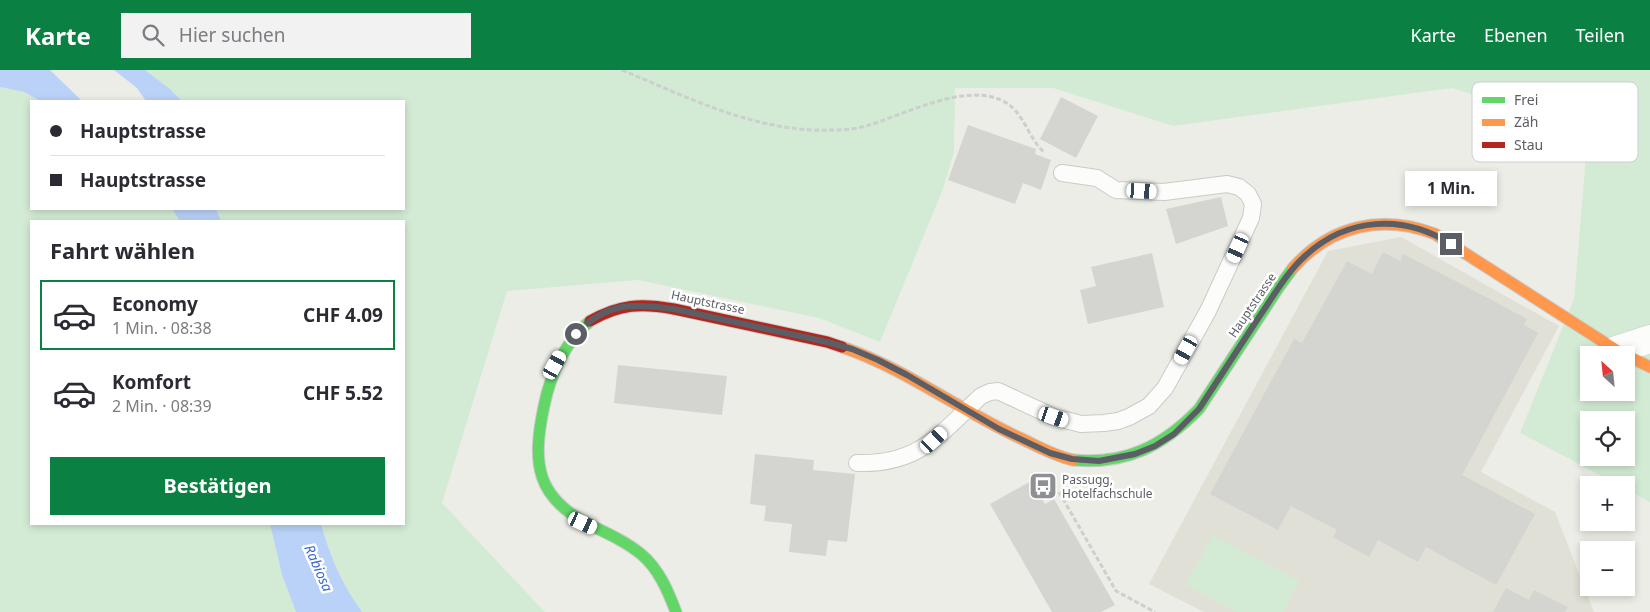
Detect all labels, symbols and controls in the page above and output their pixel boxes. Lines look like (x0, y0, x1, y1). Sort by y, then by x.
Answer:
search box (121, 13, 471, 58)
text: Karte (25, 19, 91, 52)
icon: search (139, 21, 167, 49)
text: Hier suchen (179, 22, 285, 48)
text: Karte (1411, 23, 1456, 47)
text: Ebenen (1484, 23, 1548, 47)
text: Teilen (1576, 23, 1625, 47)
legend (1472, 82, 1638, 162)
text: Frei (1514, 90, 1538, 109)
text: Zäh (1514, 112, 1539, 131)
text: Hauptstrasse (80, 118, 206, 144)
text: Stau (1514, 135, 1543, 154)
text: Hauptstrasse (80, 167, 206, 193)
callout: 1 Min. (1405, 171, 1497, 206)
text: 1 Min. (1427, 177, 1475, 199)
car (1126, 183, 1157, 199)
car (1225, 231, 1250, 265)
route end (1440, 233, 1462, 255)
text: Fahrt wählen (50, 235, 195, 265)
street label: Hauptstrasse (1224, 269, 1280, 341)
street label: Hauptstrasse (670, 286, 746, 318)
text: Economy (112, 291, 198, 317)
icon: car (52, 293, 97, 338)
text: CHF 4.09 (303, 302, 383, 328)
text: 1 Min. · 08:38 (112, 317, 212, 339)
route start (565, 323, 587, 345)
car (1172, 333, 1199, 367)
north arrow (1580, 346, 1635, 401)
map controls (1580, 346, 1635, 596)
car (541, 348, 568, 382)
text: Komfort (112, 369, 191, 395)
icon: car (52, 371, 97, 416)
text: CHF 5.52 (303, 380, 383, 406)
text: 2 Min. · 08:39 (112, 395, 212, 417)
car (1037, 405, 1070, 429)
button: locate (1580, 411, 1635, 466)
car (917, 424, 950, 456)
button: Bestätigen (50, 457, 385, 515)
bus stop icon: Passugg, Hotelfachschule (1028, 471, 1058, 501)
place label: Passugg, Hotelfachschule (1062, 471, 1153, 502)
button: + (1580, 476, 1635, 531)
car (566, 510, 599, 536)
water label: Rabiosa (300, 541, 338, 595)
button: − (1580, 541, 1635, 596)

